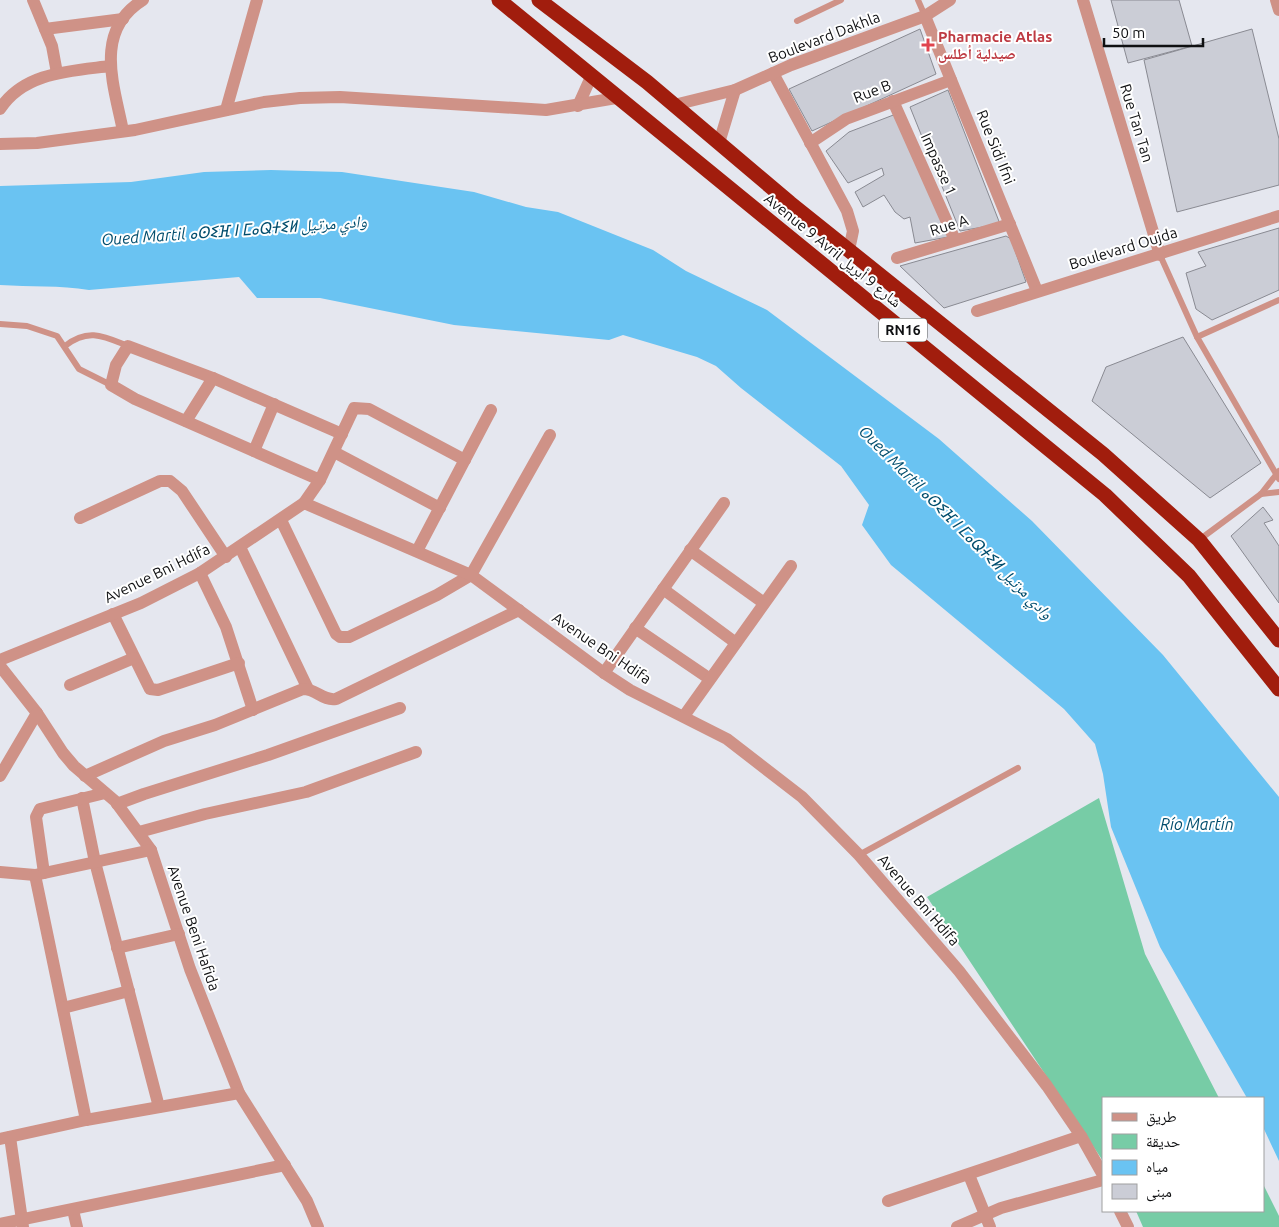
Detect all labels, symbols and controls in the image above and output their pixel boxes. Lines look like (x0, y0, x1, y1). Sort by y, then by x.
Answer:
street label: Boulevard Dakhla (766, 8, 882, 66)
scale bar (1104, 15, 1203, 47)
text: 50 m (1112, 24, 1145, 41)
place label: Pharmacie Atlas صيدلية أطلس (938, 28, 1052, 63)
marker: Pharmacie Atlas صيدلية أطلس (922, 39, 934, 51)
street label: Rue B (851, 76, 893, 106)
street label: Rue Tan Tan (1117, 82, 1157, 164)
street label: Rue Sidi Ifni (973, 107, 1019, 187)
street label: Impasse 1 (918, 130, 960, 198)
street label: Avenue 9 Avril شارع 9 أبريل (760, 190, 905, 312)
street label: Rue A (928, 211, 971, 239)
water label: Oued Martil ⴰⵙⵉⴼ ⵏ ⵎⴰⵕⵜⵉⵍ وادي مرتيل (101, 212, 368, 252)
street label: Boulevard Oujda (1067, 223, 1179, 273)
road number: RN16 (879, 318, 927, 342)
water label: Oued Martil ⴰⵙⵉⴼ ⵏ ⵎⴰⵕⵜⵉⵍ وادي مرتيل (853, 422, 1057, 626)
street label: Avenue Bni Hdifa (101, 540, 213, 606)
street label: Avenue Bni Hdifa (549, 609, 655, 687)
water label: Río Martín (1160, 815, 1234, 833)
street label: Avenue Bni Hdifa (875, 851, 963, 949)
street label: Avenue Beni Hafida (165, 863, 223, 993)
legend (1102, 1097, 1264, 1212)
text: طريق (1146, 1108, 1177, 1127)
text: حديقة (1146, 1133, 1181, 1150)
text: مياه (1146, 1158, 1168, 1175)
text: مبنى (1146, 1183, 1172, 1202)

